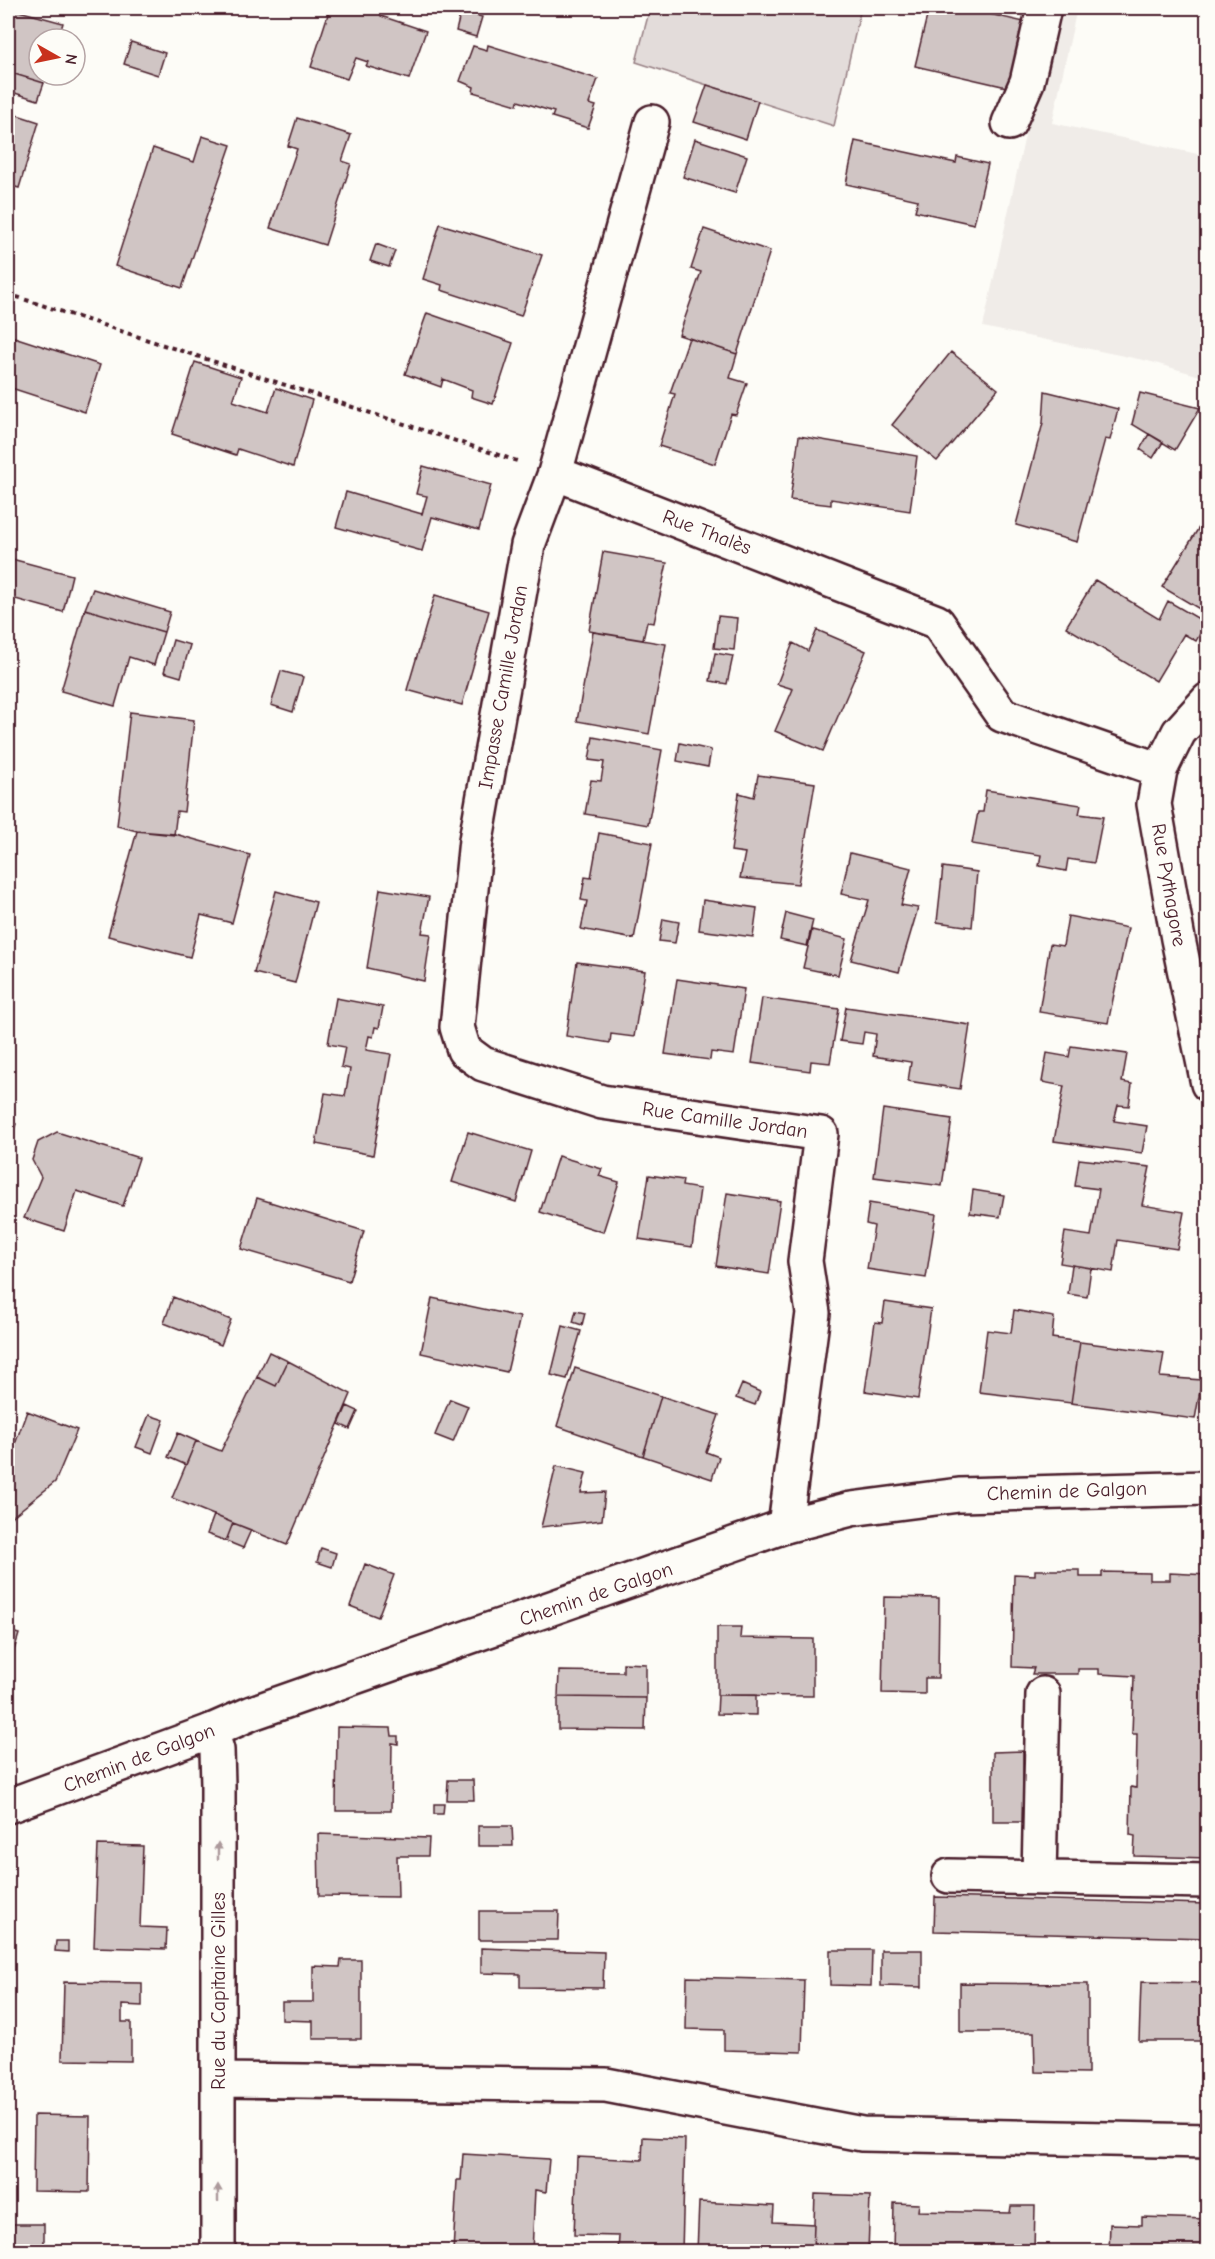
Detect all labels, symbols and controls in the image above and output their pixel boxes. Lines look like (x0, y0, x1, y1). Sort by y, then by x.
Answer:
north arrow (27, 27, 87, 87)
text: N (61, 53, 81, 66)
street label: Rue Thalès (659, 505, 755, 559)
street label: Impasse Camille Jordan (474, 583, 532, 791)
street label: Rue Pythagore (1147, 822, 1191, 948)
street label: Rue Camille Jordan (641, 1097, 809, 1143)
street label: Chemin de Galgon (986, 1477, 1148, 1505)
street label: Chemin de Galgon (516, 1557, 676, 1631)
street label: Chemin de Galgon (60, 1719, 218, 1797)
one-way arrow (213, 1842, 223, 1861)
street label: Rue du Capitaine Gilles (207, 1892, 230, 2090)
one-way arrow (213, 2184, 223, 2203)

